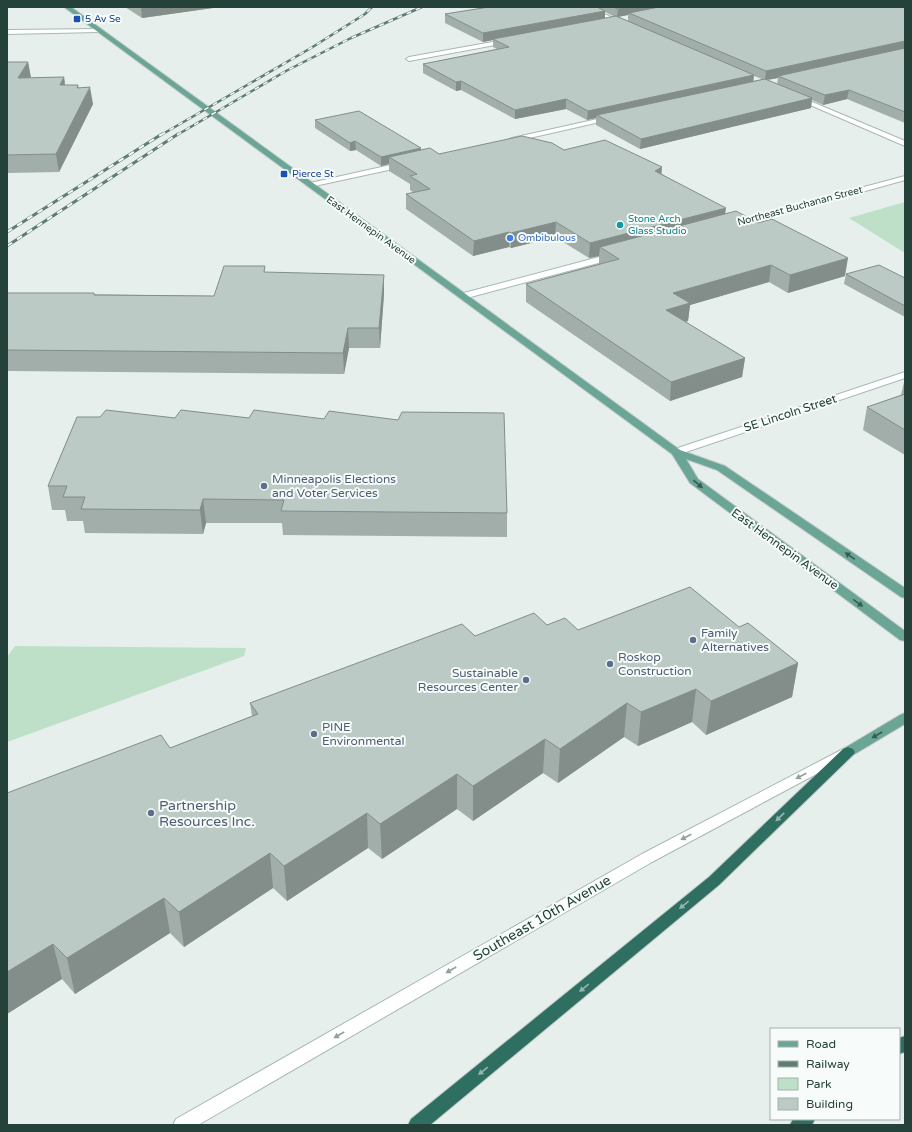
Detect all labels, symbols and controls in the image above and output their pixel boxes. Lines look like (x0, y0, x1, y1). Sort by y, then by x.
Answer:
place label: 5 Av Se (85, 13, 121, 25)
marker: 5 Av Se (72, 14, 82, 24)
place label: Pierce St (292, 168, 334, 180)
marker: Pierce St (279, 169, 289, 179)
street label: Northeast Buchanan Street (736, 183, 864, 229)
street label: East Hennepin Avenue (324, 194, 418, 267)
place label: Stone Arch Glass Studio (628, 213, 687, 237)
marker: Stone Arch Glass Studio (615, 220, 625, 230)
place label: Ombibulous (518, 232, 576, 244)
marker: Ombibulous (505, 233, 515, 243)
street label: SE Lincoln Street (742, 391, 839, 435)
place label: Minneapolis Elections and Voter Services (272, 472, 396, 500)
one-way arrow (692, 479, 703, 488)
marker: Minneapolis Elections and Voter Services (259, 481, 269, 491)
street label: East Hennepin Avenue (729, 505, 841, 593)
one-way arrow (845, 552, 855, 560)
one-way arrow (853, 599, 864, 607)
place label: Family Alternatives (701, 626, 769, 654)
marker: Family Alternatives (688, 635, 698, 645)
place label: Roskop Construction (618, 650, 692, 678)
marker: Roskop Construction (605, 659, 615, 669)
place label: Sustainable Resources Center (418, 666, 518, 694)
marker: Sustainable Resources Center (521, 675, 531, 685)
place label: PINE Environmental (322, 720, 404, 748)
marker: PINE Environmental (309, 729, 319, 739)
one-way arrow (871, 731, 882, 738)
one-way arrow (795, 773, 807, 779)
place label: Partnership Resources Inc. (159, 797, 255, 830)
marker: Partnership Resources Inc. (146, 808, 156, 818)
one-way arrow (775, 813, 785, 822)
one-way arrow (680, 834, 692, 840)
street label: Southeast 10th Avenue (470, 872, 614, 964)
one-way arrow (679, 901, 690, 910)
one-way arrow (445, 967, 457, 974)
one-way arrow (578, 984, 589, 992)
legend (770, 1028, 900, 1120)
one-way arrow (333, 1031, 345, 1038)
text: Road (806, 1037, 836, 1051)
text: Railway (806, 1057, 850, 1071)
one-way arrow (478, 1066, 489, 1075)
text: Park (806, 1077, 832, 1091)
text: Building (806, 1097, 853, 1111)

